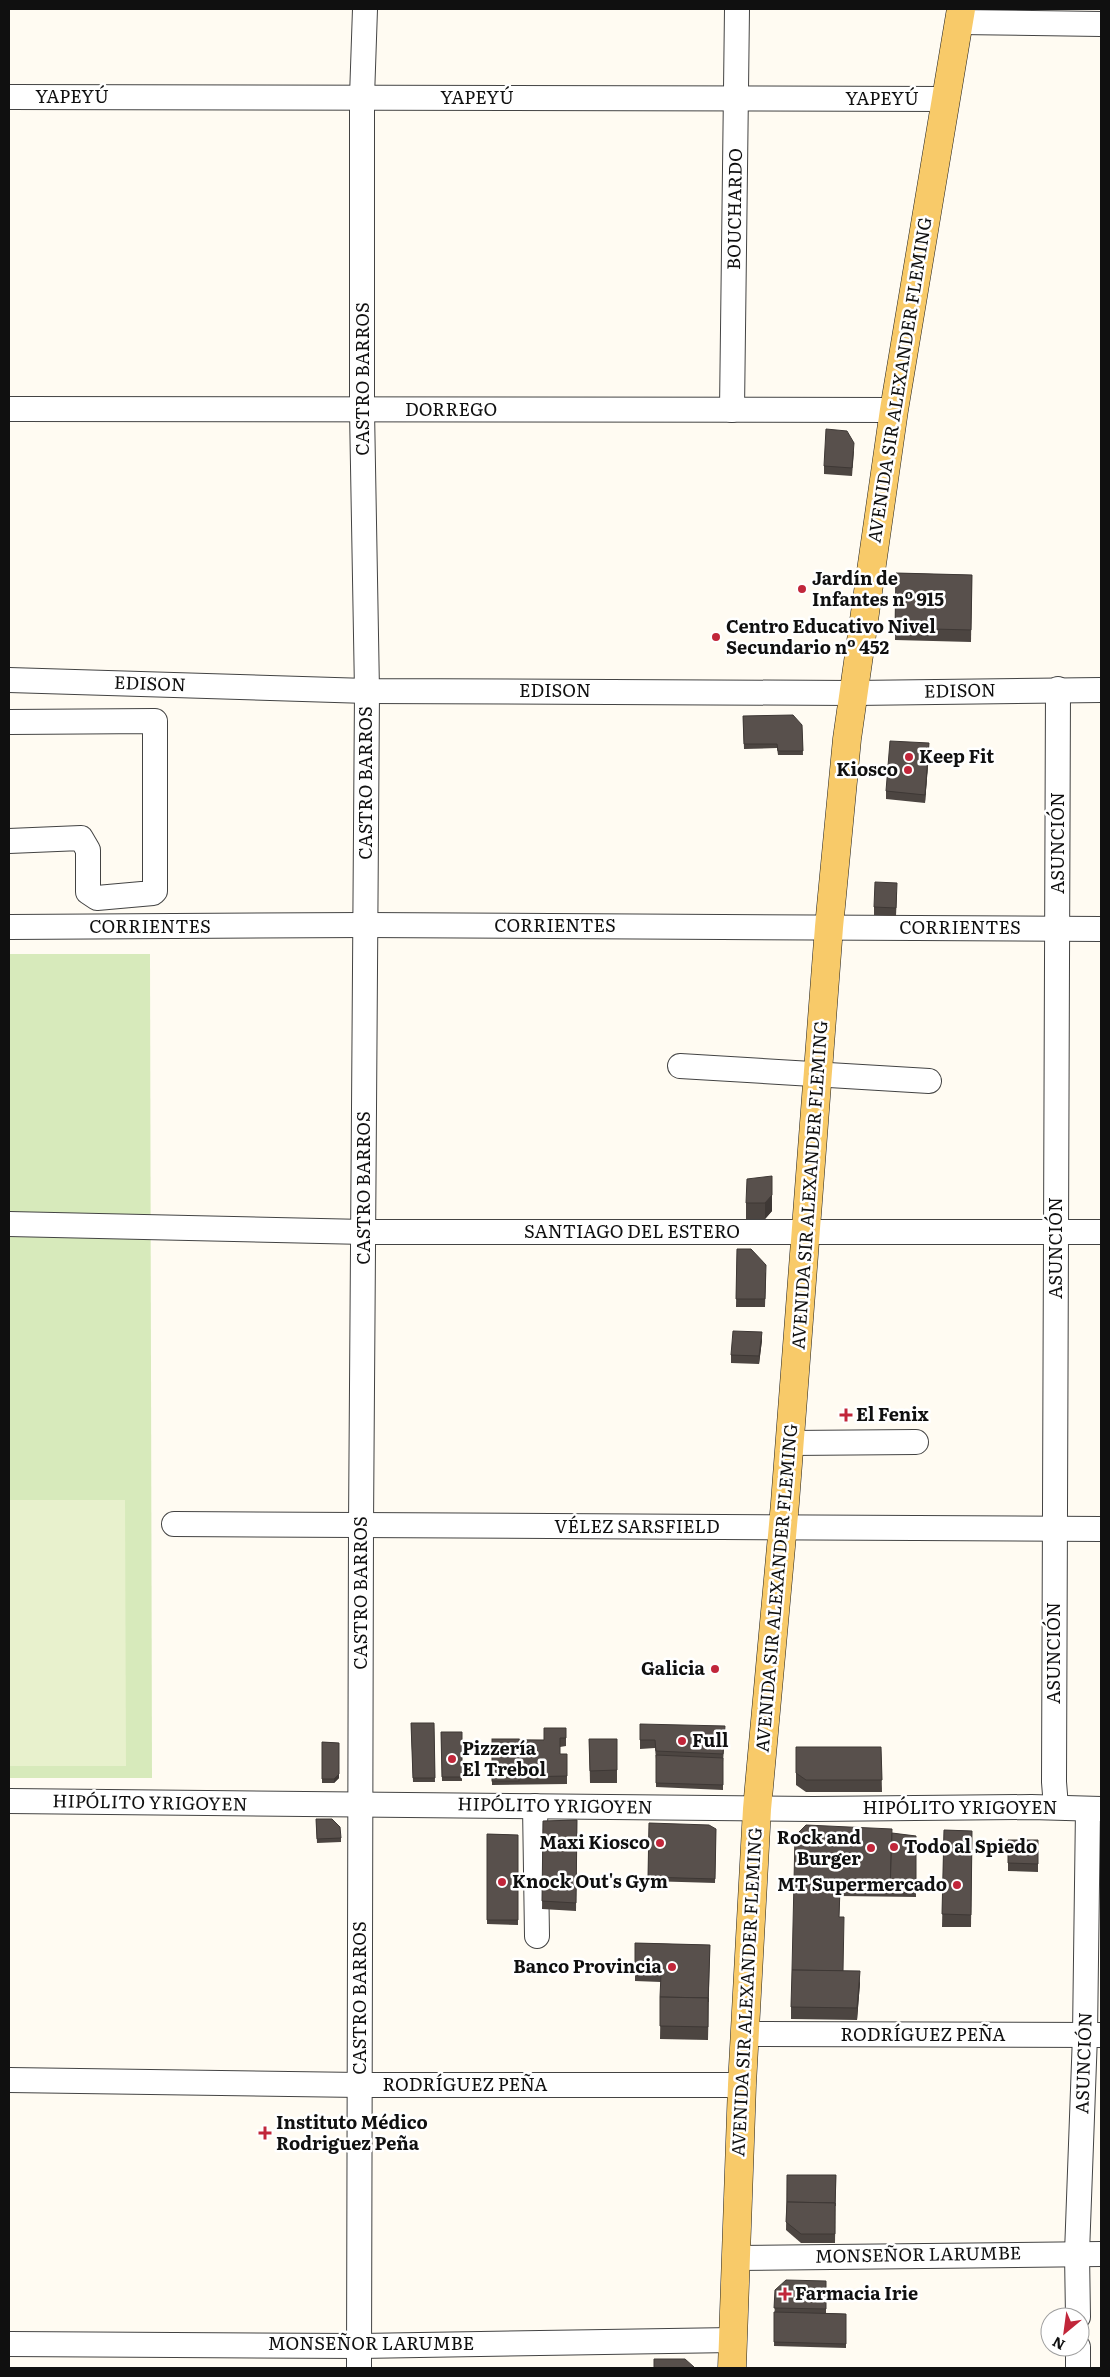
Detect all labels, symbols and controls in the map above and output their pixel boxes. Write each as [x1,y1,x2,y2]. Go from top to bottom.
street label: YAPEYÚ [35,82,109,109]
street label: YAPEYÚ [440,83,514,110]
street label: YAPEYÚ [845,84,919,111]
street label: BOUCHARDO [719,148,748,270]
street label: AVENIDA SIR ALEXANDER FLEMING [859,215,938,545]
street label: CASTRO BARROS [348,302,375,456]
street label: DORREGO [405,395,497,422]
place label: Jardín de Infantes nº 915 [812,564,944,612]
marker: Jardín de Infantes nº 915 [796,583,808,595]
place label: Centro Educativo Nivel Secundario nº 452 [726,612,936,660]
marker: Centro Educativo Nivel Secundario nº 452 [710,631,722,643]
street label: EDISON [114,668,187,697]
street label: EDISON [924,675,996,704]
street label: EDISON [519,676,591,703]
street label: CASTRO BARROS [351,706,378,860]
place label: Keep Fit [919,742,994,769]
marker: Keep Fit [903,751,915,763]
place label: Kiosco [836,755,898,782]
marker: Kiosco [902,764,914,776]
street label: ASUNCIÓN [1043,792,1070,894]
street label: CORRIENTES [494,911,616,938]
street label: CORRIENTES [89,912,211,939]
street label: CORRIENTES [899,913,1021,940]
street label: AVENIDA SIR ALEXANDER FLEMING [784,1019,833,1350]
street label: CASTRO BARROS [349,1111,376,1265]
street label: ASUNCIÓN [1041,1197,1068,1299]
street label: SANTIAGO DEL ESTERO [524,1217,740,1244]
place label: El Fenix [856,1400,929,1427]
marker: El Fenix [840,1409,852,1421]
street label: AVENIDA SIR ALEXANDER FLEMING [748,1422,803,1753]
street label: VÉLEZ SARSFIELD [554,1512,720,1539]
street label: CASTRO BARROS [346,1516,373,1670]
street label: ASUNCIÓN [1039,1602,1066,1704]
place label: Galicia [641,1654,706,1681]
marker: Galicia [709,1663,721,1675]
place label: Full [692,1726,729,1753]
place label: Pizzería El Trebol [462,1734,546,1782]
marker: Full [676,1735,688,1747]
marker: Pizzería El Trebol [446,1753,458,1765]
street label: HIPÓLITO YRIGOYEN [52,1786,248,1817]
street label: HIPÓLITO YRIGOYEN [457,1789,653,1820]
street label: HIPÓLITO YRIGOYEN [862,1793,1058,1820]
place label: Rock and Burger [777,1823,861,1871]
street label: AVENIDA SIR ALEXANDER FLEMING [723,1827,768,2157]
place label: Maxi Kiosco [539,1828,650,1855]
place label: Todo al Spiedo [904,1832,1037,1859]
marker: Maxi Kiosco [654,1837,666,1849]
marker: Todo al Spiedo [888,1841,900,1853]
marker: Rock and Burger [865,1842,877,1854]
place label: Knock Out's Gym [512,1867,668,1894]
place label: MT Supermercado [777,1870,947,1897]
marker: Knock Out's Gym [496,1876,508,1888]
marker: MT Supermercado [951,1879,963,1891]
street label: CASTRO BARROS [345,1921,372,2075]
place label: Banco Provincia [513,1952,663,1979]
marker: Banco Provincia [666,1961,678,1973]
street label: ASUNCIÓN [1067,2011,1098,2114]
street label: RODRÍGUEZ PEÑA [841,2020,1005,2047]
street label: RODRÍGUEZ PEÑA [383,2070,547,2097]
place label: Instituto Médico Rodriguez Peña [276,2108,428,2156]
marker: Instituto Médico Rodriguez Peña [258,2126,272,2140]
street label: MONSEÑOR LARUMBE [815,2238,1021,2269]
place label: Farmacia Irie [795,2279,918,2306]
marker: Farmacia Irie [779,2288,791,2300]
north arrow [1040,2307,1090,2357]
street label: MONSEÑOR LARUMBE [268,2329,474,2356]
text: N [1048,2333,1068,2356]

